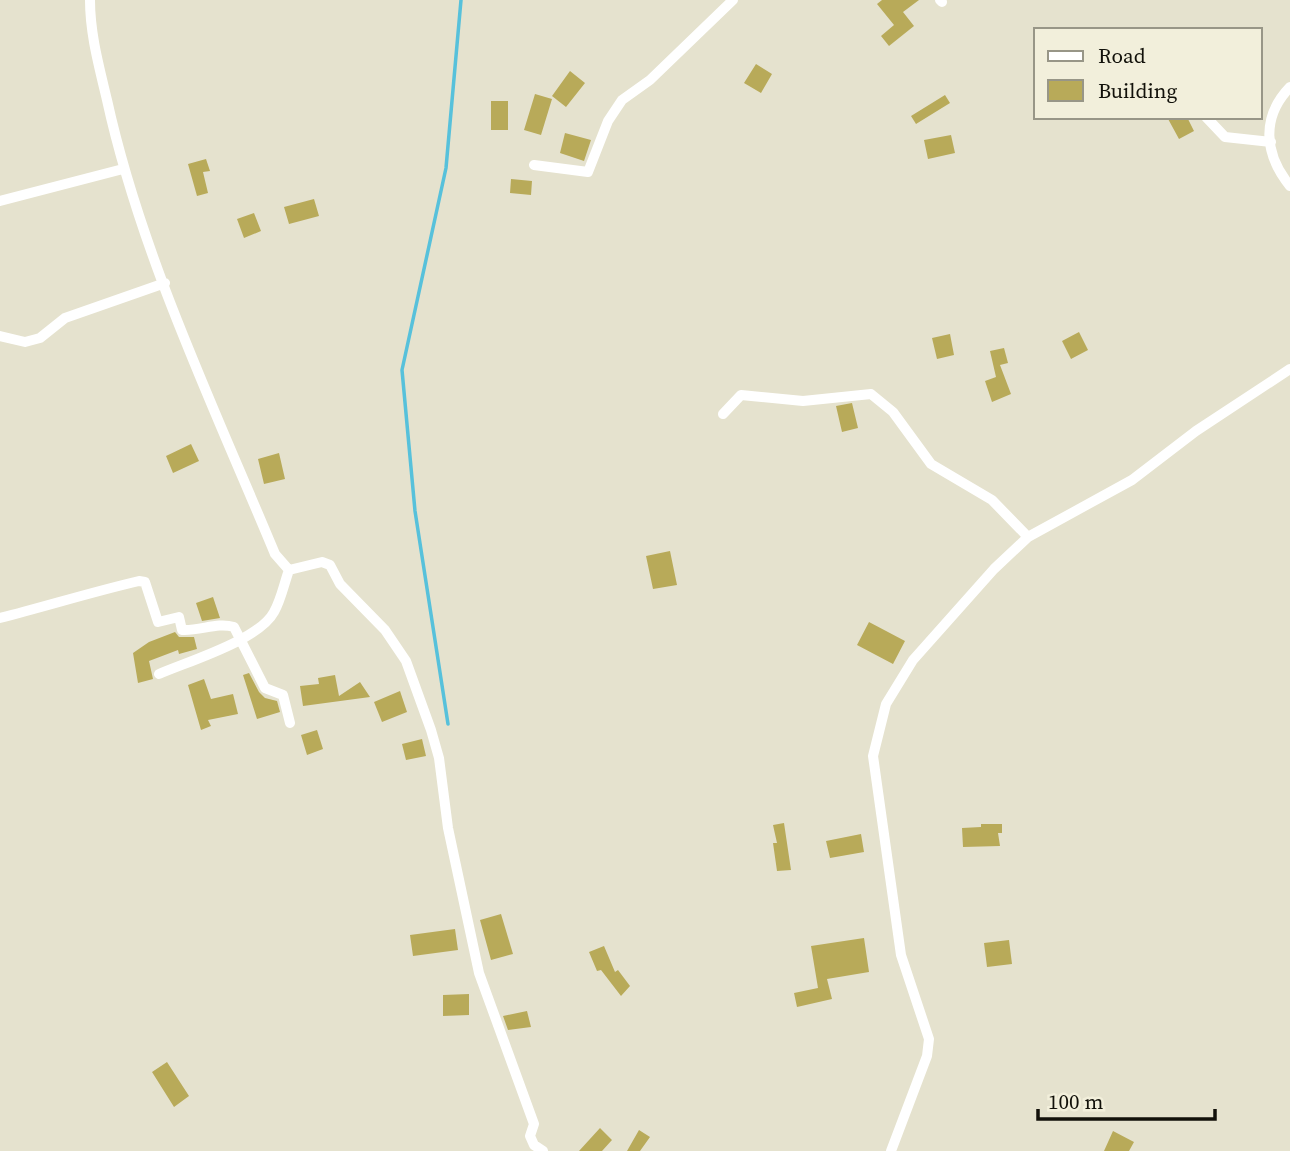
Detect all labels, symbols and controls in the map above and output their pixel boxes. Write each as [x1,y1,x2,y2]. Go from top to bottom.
legend [1034,28,1262,119]
text: Road [1098,41,1146,70]
text: Building [1098,76,1177,105]
scale bar [1038,1078,1215,1122]
text: 100 m [1048,1087,1103,1116]

